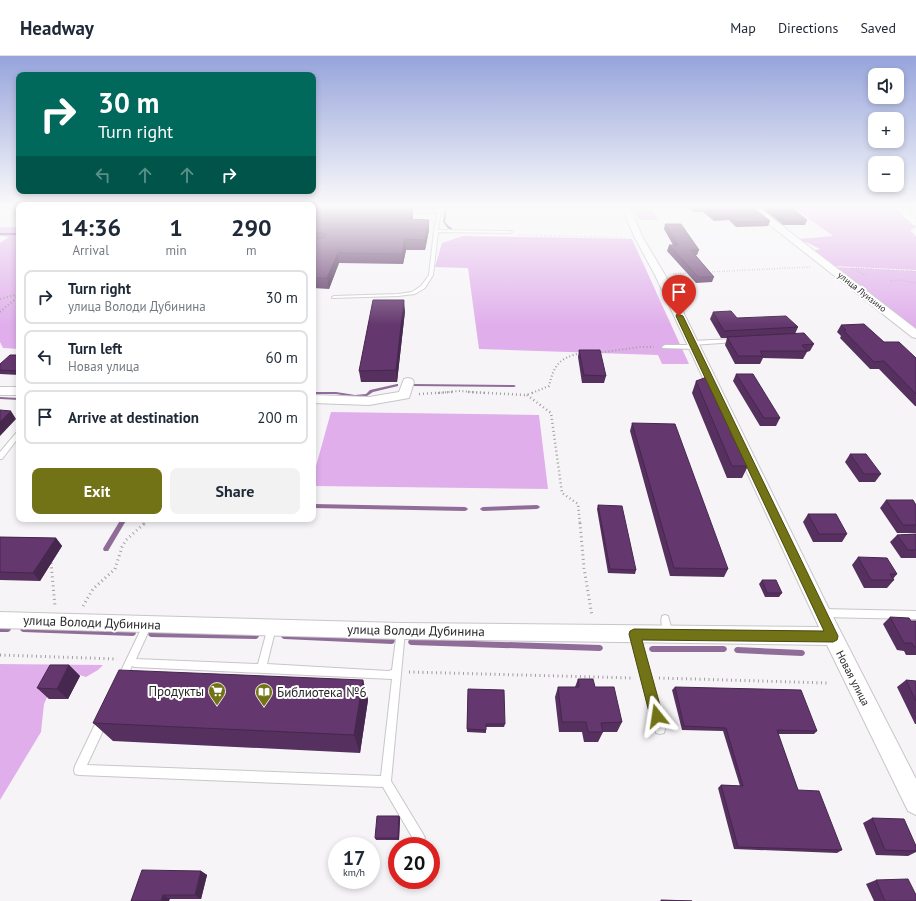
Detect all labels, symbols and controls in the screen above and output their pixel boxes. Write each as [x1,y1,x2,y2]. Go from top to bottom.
text: Headway [20,16,94,40]
text: Map [730,19,756,37]
text: Directions [778,19,838,37]
text: Saved [860,19,896,37]
map controls [868,68,904,192]
button: sound [868,68,904,104]
text: 30 m [98,84,159,121]
icon: right [32,88,84,140]
button: + [868,112,904,148]
text: Turn right [98,120,173,143]
button: − [868,156,904,192]
icon: left [92,164,114,186]
icon: ahead [134,164,156,186]
icon: ahead [176,164,198,186]
icon: right [218,164,240,186]
text: 14:36 [60,212,121,243]
text: 1 [169,212,183,243]
text: 290 [231,212,272,243]
text: Arrival [73,242,109,259]
text: min [165,242,187,259]
text: m [246,242,257,259]
street label: улица Луизино [836,269,889,314]
pin [662,275,696,316]
text: Turn right [68,279,131,298]
icon: arrive [668,281,690,303]
icon: right [34,286,56,308]
text: 30 m [265,288,298,307]
text: улица Володи Дубинина [68,298,206,315]
text: Turn left [68,339,122,358]
icon: left [34,346,56,368]
text: 60 m [265,348,298,367]
text: Новая улица [68,358,139,375]
icon: arrive [34,406,56,428]
text: Arrive at destination [68,408,199,427]
text: 200 m [257,408,298,427]
button: Exit [32,468,162,514]
button: Share [170,468,300,514]
street label: улица Володи Дубинина [23,612,161,633]
street label: улица Володи Дубинина [347,621,485,640]
street label: Новая улица [833,648,873,708]
supermarket icon: Продукты [207,681,227,706]
library icon: Библиотека №6 [254,682,274,707]
place label: Продукты [148,683,204,700]
place label: Библиотека №6 [277,684,367,701]
position arrow [636,695,678,737]
speed limit sign: 20 [388,837,440,889]
text: 17 [343,845,365,871]
text: km/h [343,866,365,879]

